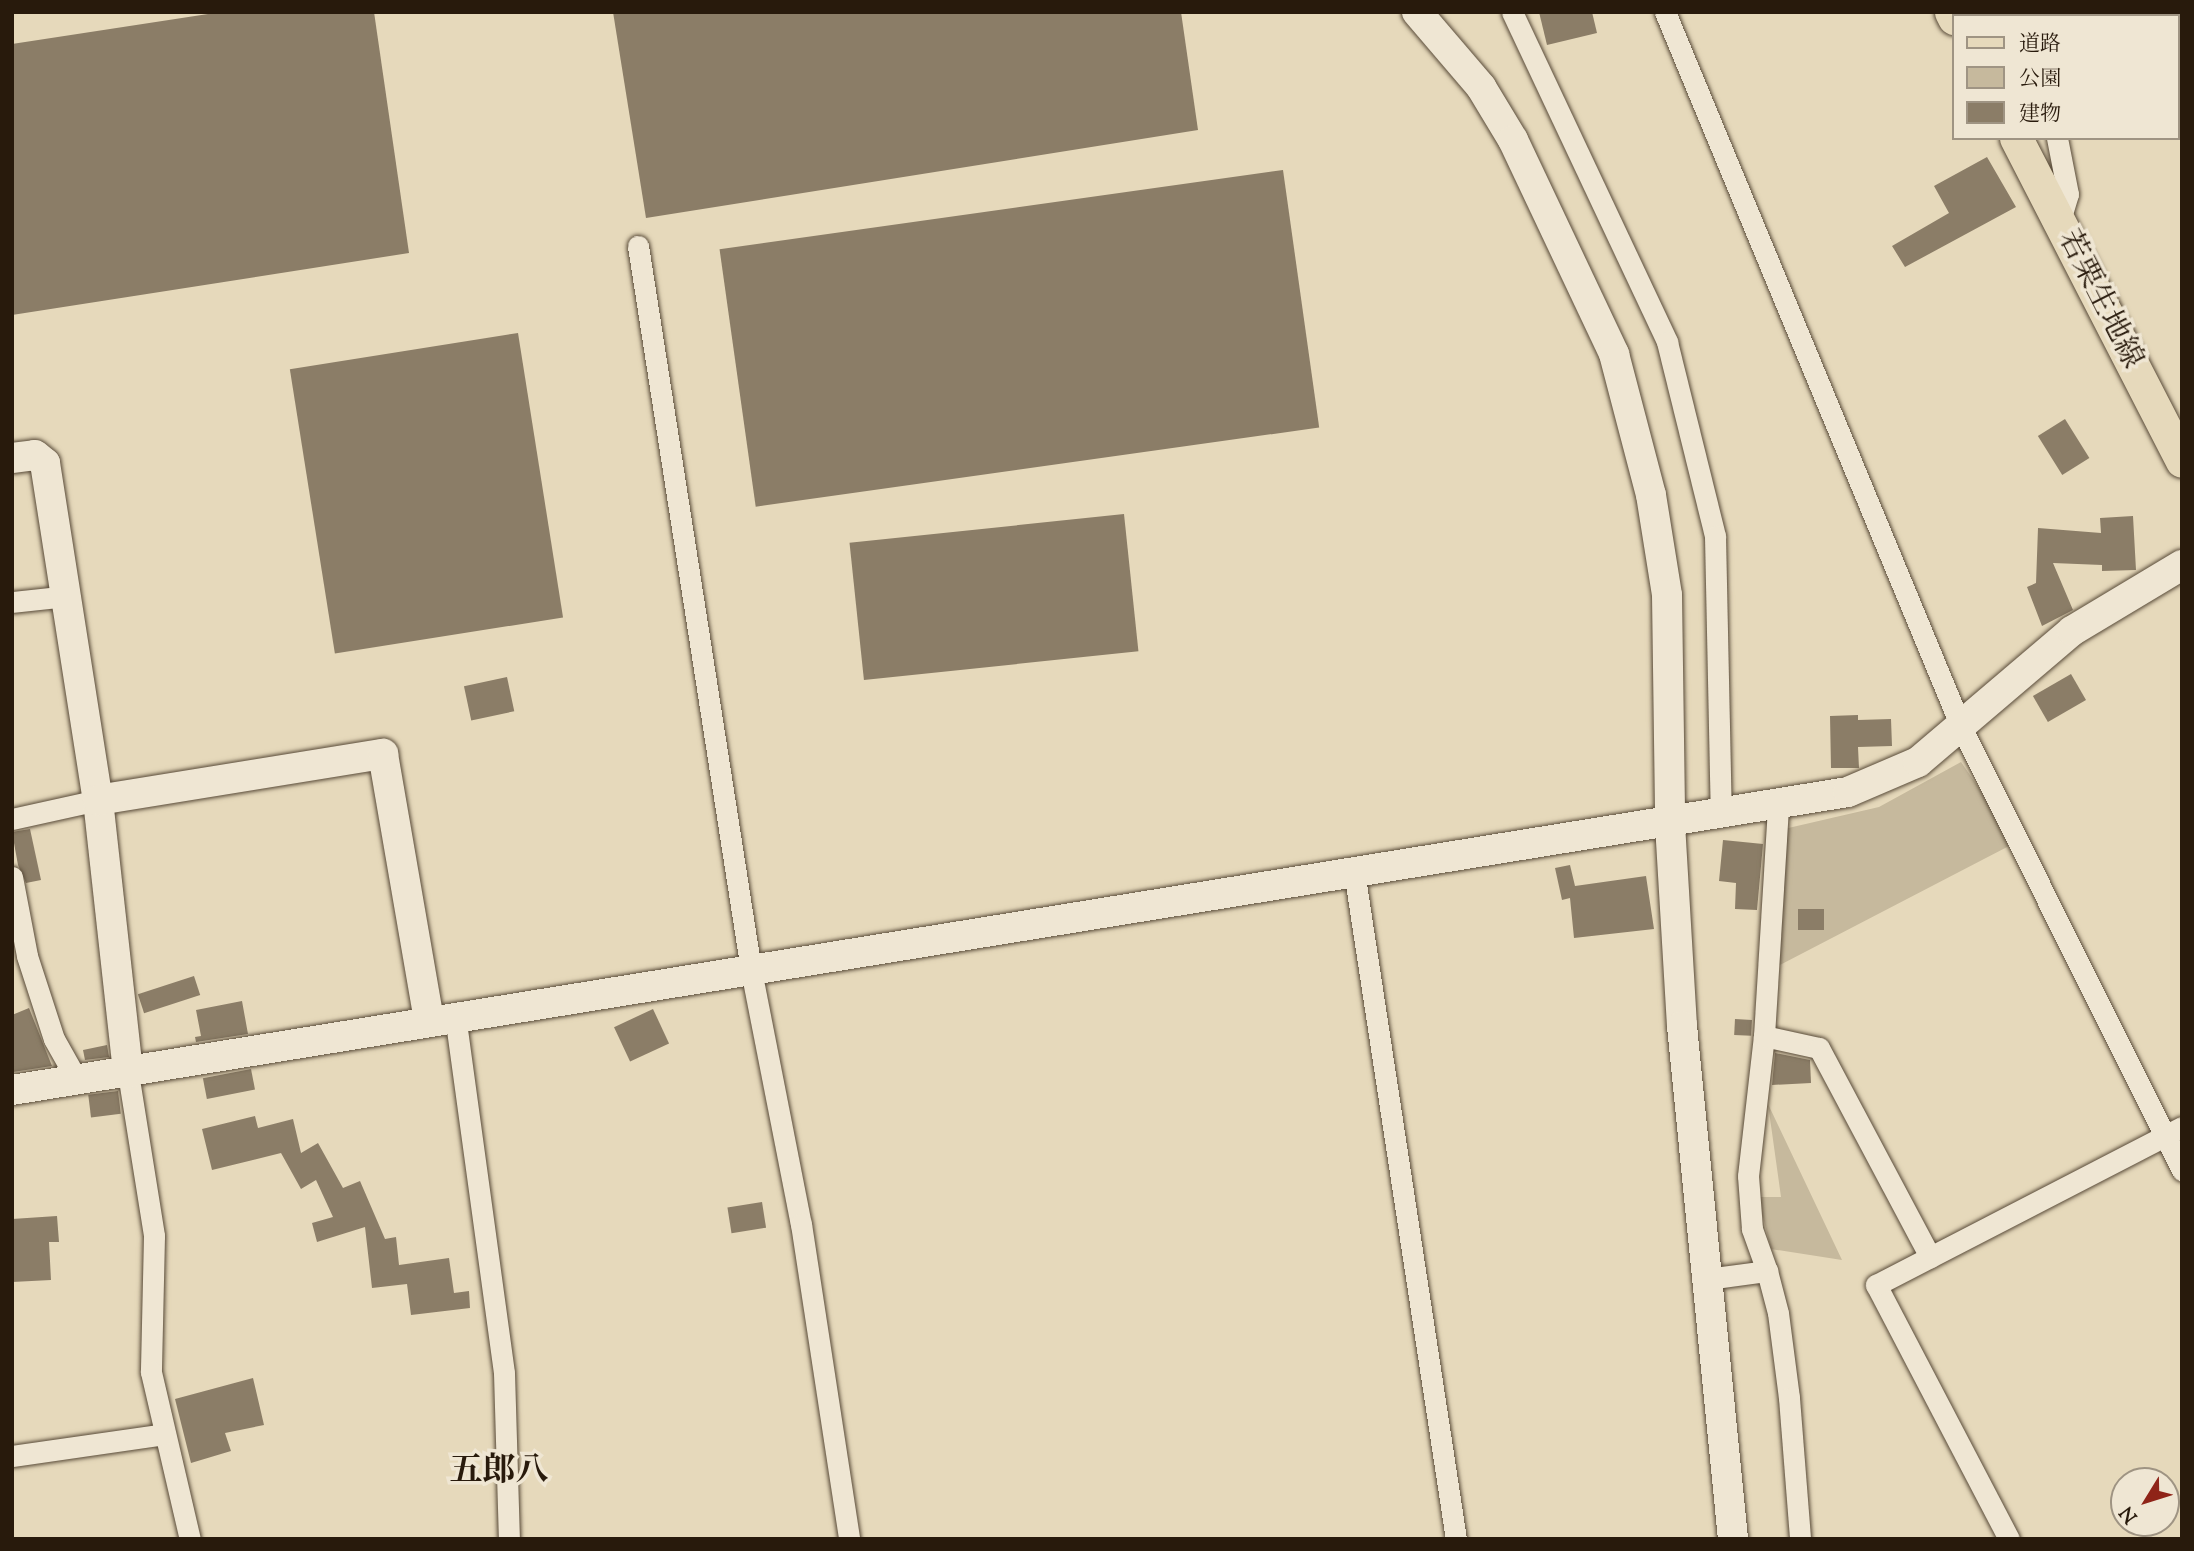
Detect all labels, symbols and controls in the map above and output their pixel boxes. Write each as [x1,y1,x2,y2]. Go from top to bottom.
legend [1952,14,2180,140]
text: 道路 [2019,30,2061,60]
text: 公園 [2019,65,2061,95]
text: 建物 [2019,100,2061,130]
street label: 若栗生地線 [2049,225,2149,375]
district label: 五郎八 [450,1453,548,1493]
north arrow [2110,1467,2180,1537]
text: N [2114,1500,2145,1528]

